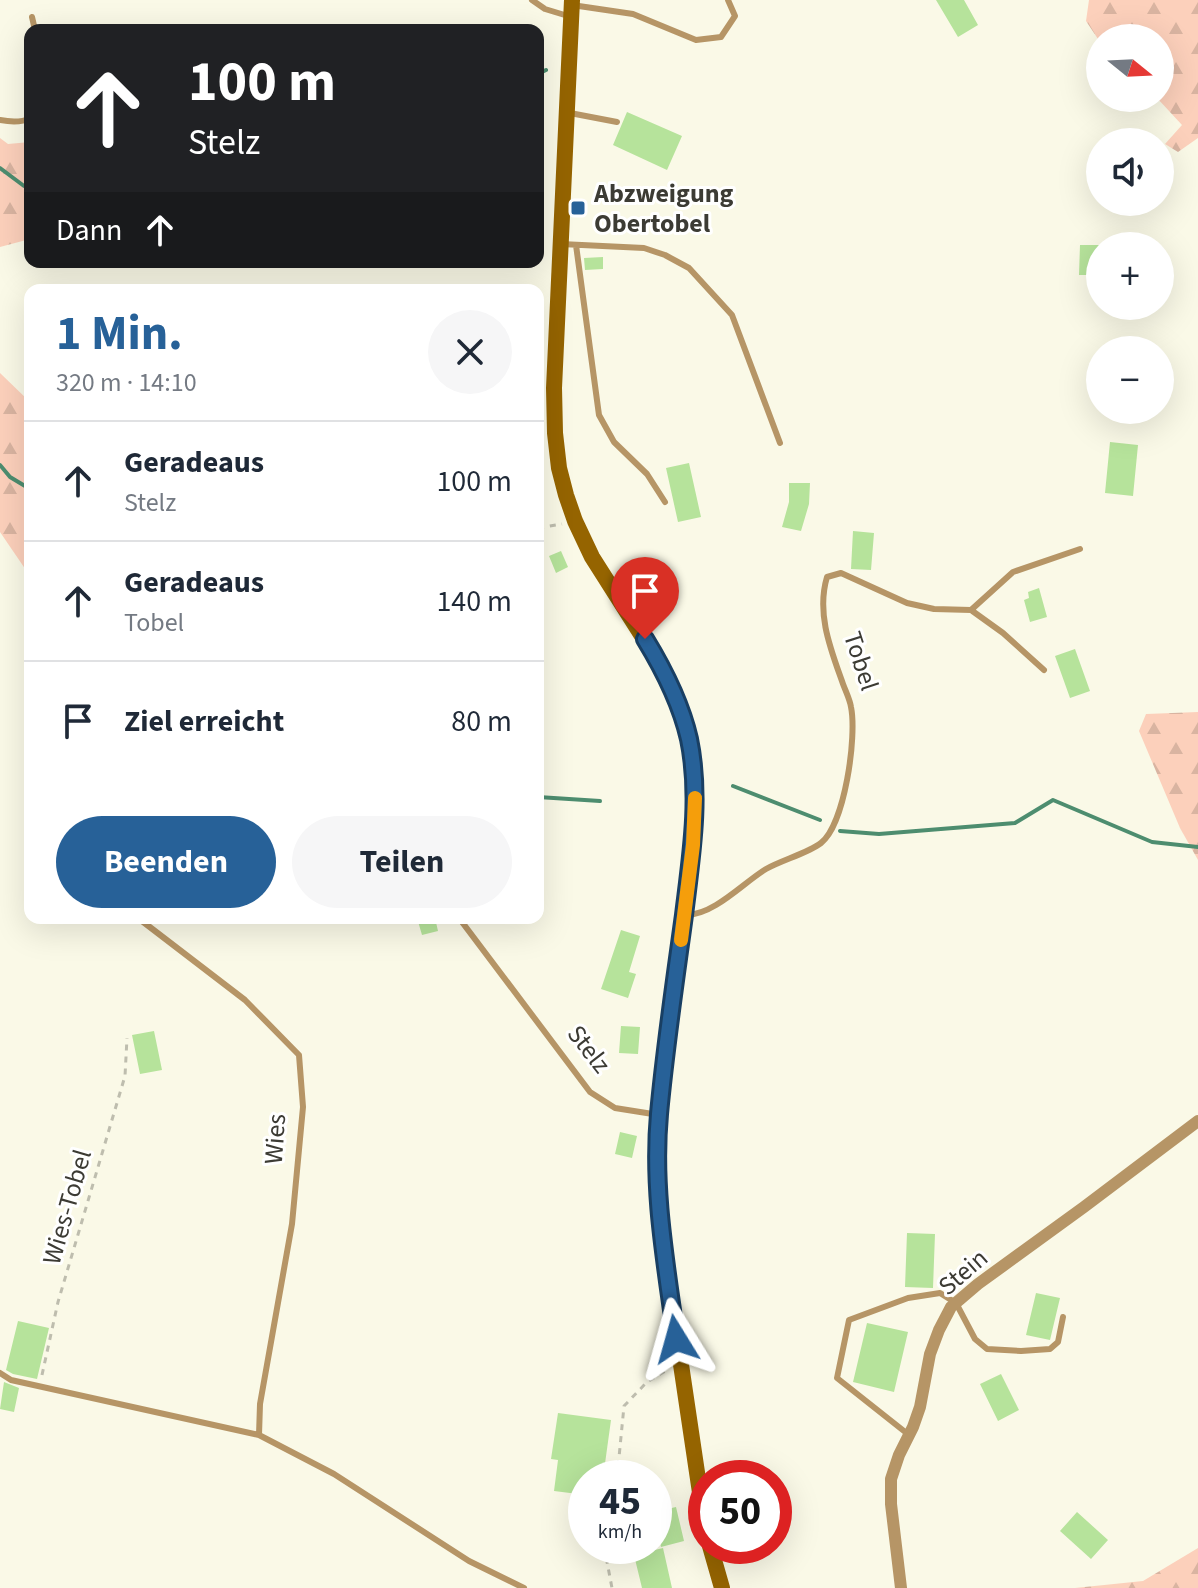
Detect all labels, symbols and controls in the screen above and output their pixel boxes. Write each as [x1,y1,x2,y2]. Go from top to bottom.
north arrow [1086,24,1174,112]
map controls [1086,24,1174,424]
text: 100 m [188,43,336,122]
icon: ahead [56,56,160,160]
text: Stelz [188,117,260,168]
button: sound [1086,128,1174,216]
place label: Abzweigung Obertobel [593,175,734,242]
marker: Abzweigung Obertobel [569,199,587,217]
icon: ahead [138,208,182,252]
text: Dann [56,209,122,252]
button: + [1086,232,1174,320]
text: 1 Min. [56,300,183,368]
button: close [428,310,512,394]
button: − [1086,336,1174,424]
text: 320 m · 14:10 [56,364,197,401]
text: Geradeaus [124,441,264,484]
icon: ahead [56,459,100,503]
text: 100 m [436,460,512,503]
text: Stelz [124,484,176,521]
pin [611,557,679,639]
text: Geradeaus [124,561,264,604]
icon: arrive [623,569,667,613]
icon: ahead [56,579,100,623]
text: 140 m [436,580,512,623]
text: Tobel [124,604,184,641]
street label: Tobel [834,627,888,695]
icon: arrive [56,699,100,743]
text: Ziel erreicht [124,700,284,743]
text: 80 m [451,700,512,743]
button: Beenden [56,816,276,908]
button: Teilen [292,816,512,908]
street label: Stelz [558,1017,620,1081]
street label: Wies [255,1112,295,1166]
street label: Wies-Tobel [33,1145,101,1269]
street label: Stein [930,1240,996,1304]
position arrow [634,1297,718,1381]
speed limit sign: 50 [688,1460,792,1564]
text: 45 [599,1473,641,1530]
text: km/h [598,1518,642,1546]

